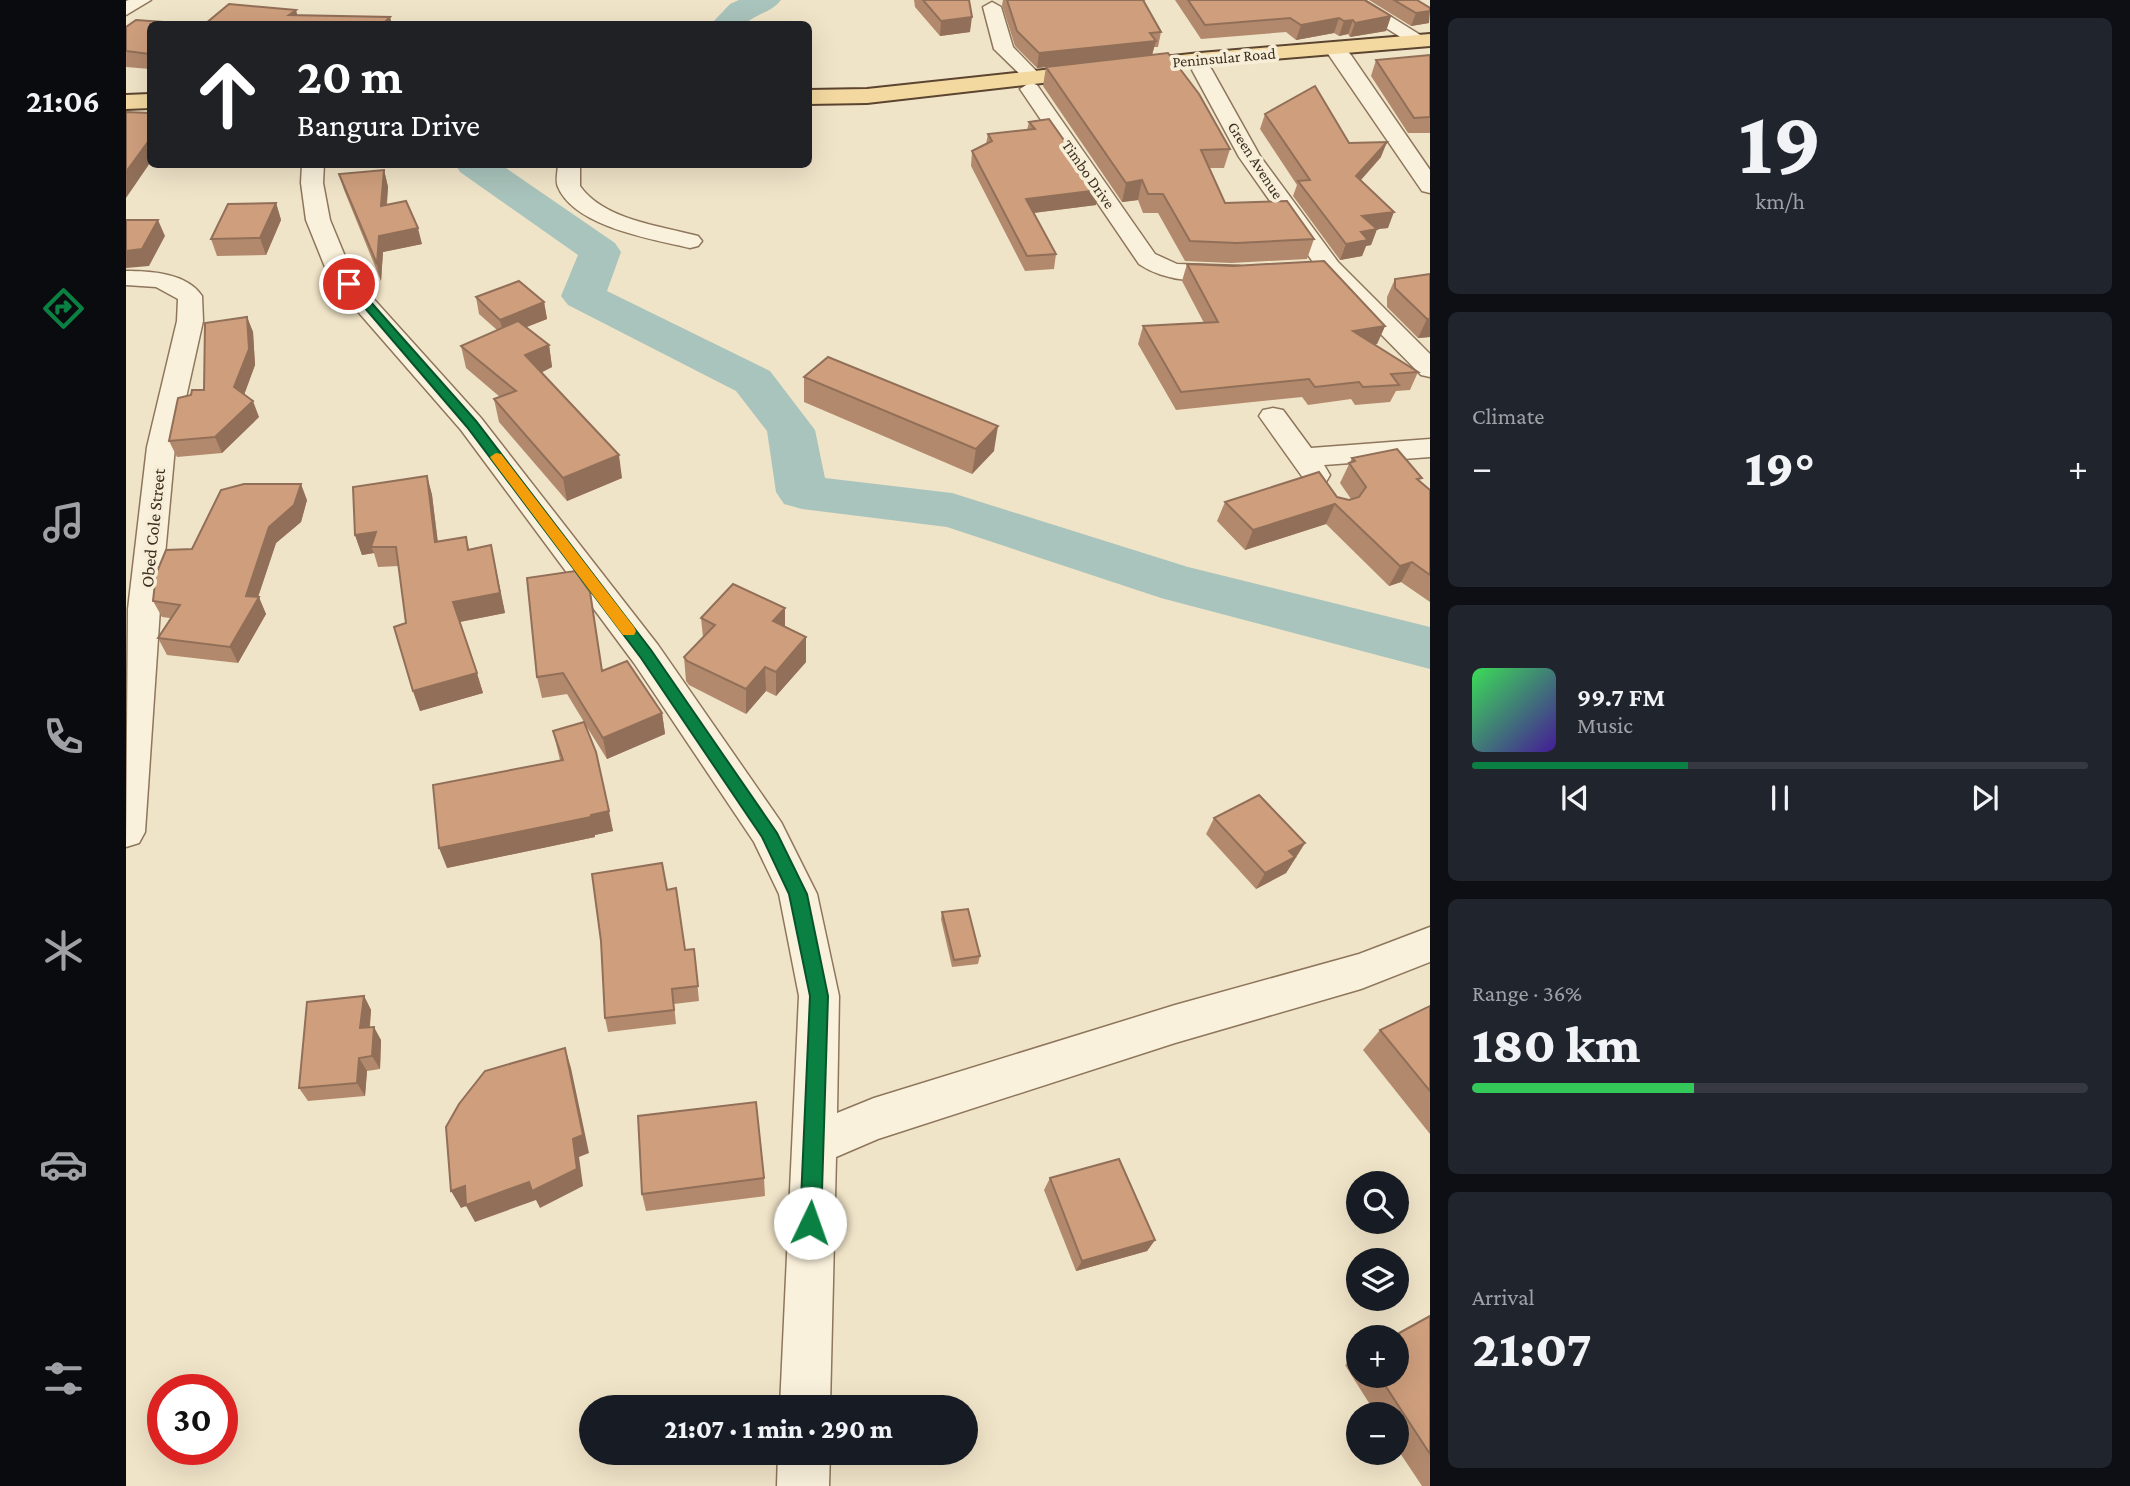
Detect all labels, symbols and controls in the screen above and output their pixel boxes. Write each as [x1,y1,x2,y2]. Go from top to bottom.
street label: Peninsular Road [1172,44,1277,70]
icon: ahead [182,49,273,140]
text: 20 m [297,49,403,104]
text: 21:06 [26,83,100,119]
text: 19 [1738,91,1822,193]
text: Bangura Drive [297,107,480,143]
street label: Green Avenue [1224,119,1287,202]
street label: Timbo Drive [1059,137,1118,212]
text: km/h [1755,188,1805,214]
pin [319,254,379,314]
icon: arrive [330,265,368,303]
icon: directions [39,284,88,333]
text: Climate [1472,403,1544,429]
text: 19° [1745,438,1815,496]
text: − [1472,446,1492,488]
text: + [2068,446,2088,488]
street label: Obed Cole Street [137,466,169,589]
icon: music [39,498,88,547]
text: 99.7 FM [1577,683,1665,712]
icon: phone [39,712,88,761]
text: Music [1577,712,1633,738]
icon: previous [1556,779,1594,817]
icon: pause [1761,779,1799,817]
icon: next [1966,779,2004,817]
icon: climate [39,926,88,975]
text: Range · 36% [1472,980,1582,1006]
text: 180 km [1472,1015,1640,1073]
icon: car [39,1140,88,1189]
map controls [1346,1171,1409,1465]
button: search [1346,1171,1409,1234]
position arrow [773,1186,847,1260]
button: layers [1346,1248,1409,1311]
text: Arrival [1472,1284,1535,1310]
text: 21:07 [1472,1319,1592,1377]
button: + [1346,1325,1409,1388]
icon: filters [39,1354,88,1403]
speed limit sign: 30 [147,1374,238,1465]
button: − [1346,1402,1409,1465]
text: 21:07 · 1 min · 290 m [664,1415,893,1444]

